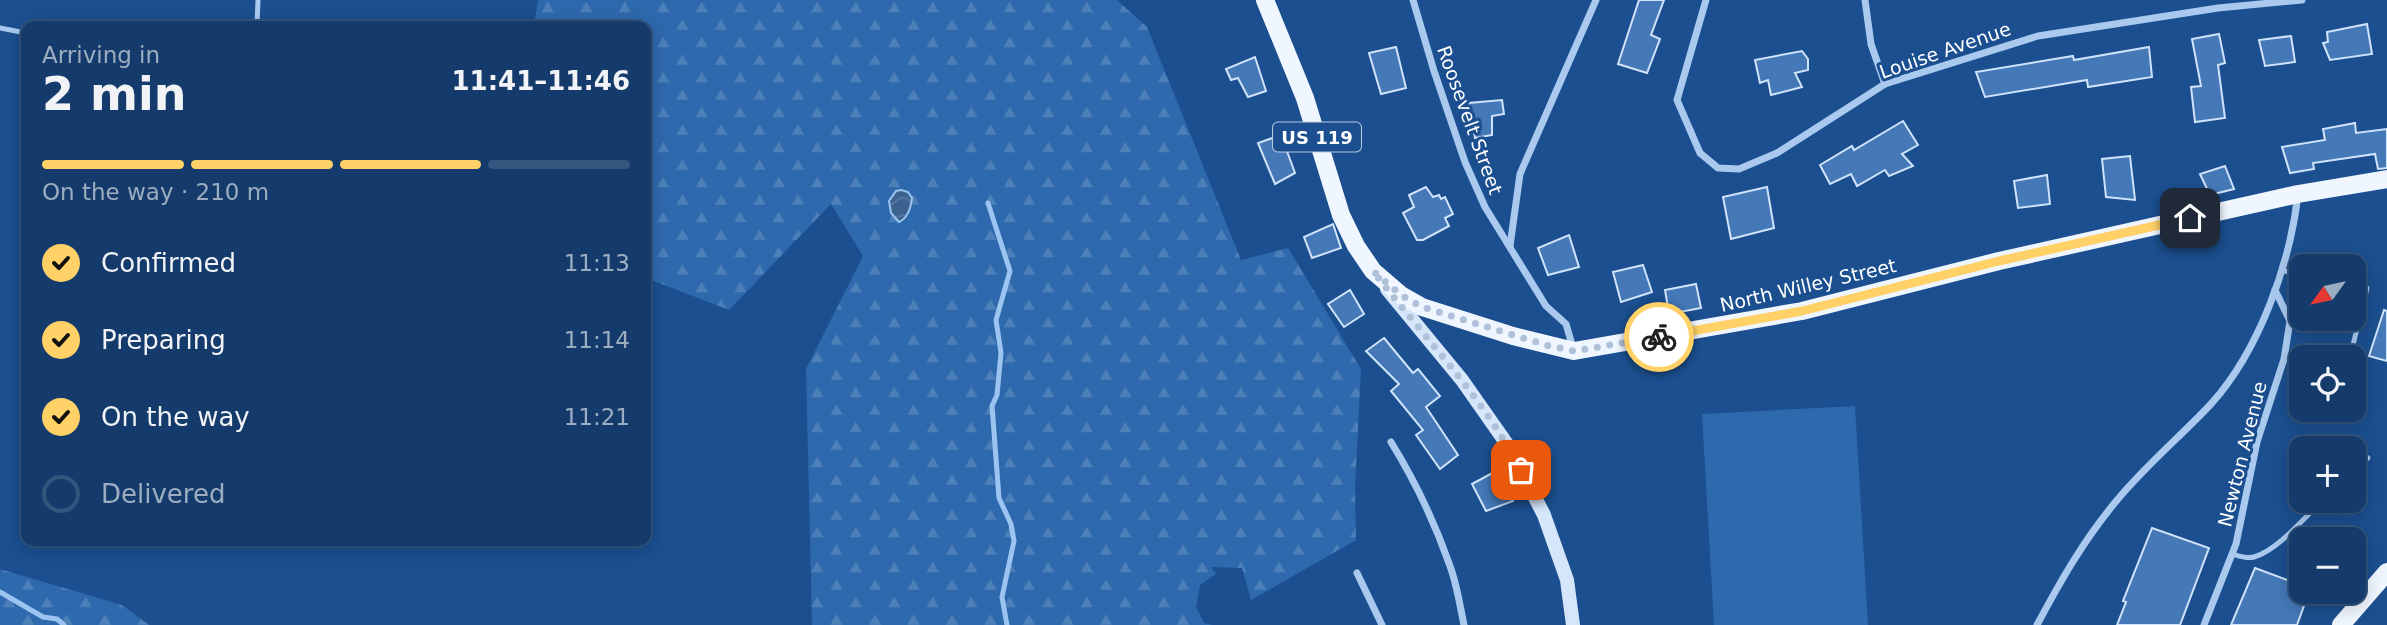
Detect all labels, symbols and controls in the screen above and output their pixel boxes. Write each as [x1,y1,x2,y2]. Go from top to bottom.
street label: Louise Avenue [1876,17,2014,83]
text: Arriving in [42,42,160,68]
street label: Roosevelt Street [1433,43,1507,197]
text: 11:41–11:46 [451,66,630,96]
text: 2 min [42,67,186,121]
road number: US 119 [1273,122,1361,152]
text: On the way · 210 m [42,179,269,205]
pin [2160,188,2220,248]
icon: home [2171,199,2209,237]
icon: check [42,244,80,282]
text: Confirmed [101,248,236,278]
text: 11:13 [564,250,630,276]
street label: North Willey Street [1718,254,1898,316]
north arrow [2289,254,2366,331]
map controls [2289,254,2366,604]
courier [1624,302,1694,372]
icon: bike [1640,318,1678,356]
icon: check [42,321,80,359]
text: Preparing [101,325,226,355]
text: 11:14 [564,327,630,353]
button: locate [2289,345,2366,422]
street label: Newton Avenue [2213,379,2271,529]
icon: check [42,398,80,436]
text: On the way [101,402,250,432]
text: 11:21 [564,404,630,430]
button: + [2289,436,2366,513]
pin [1491,440,1551,500]
icon: bag [1502,451,1540,489]
text: Delivered [101,479,225,509]
button: − [2289,527,2366,604]

